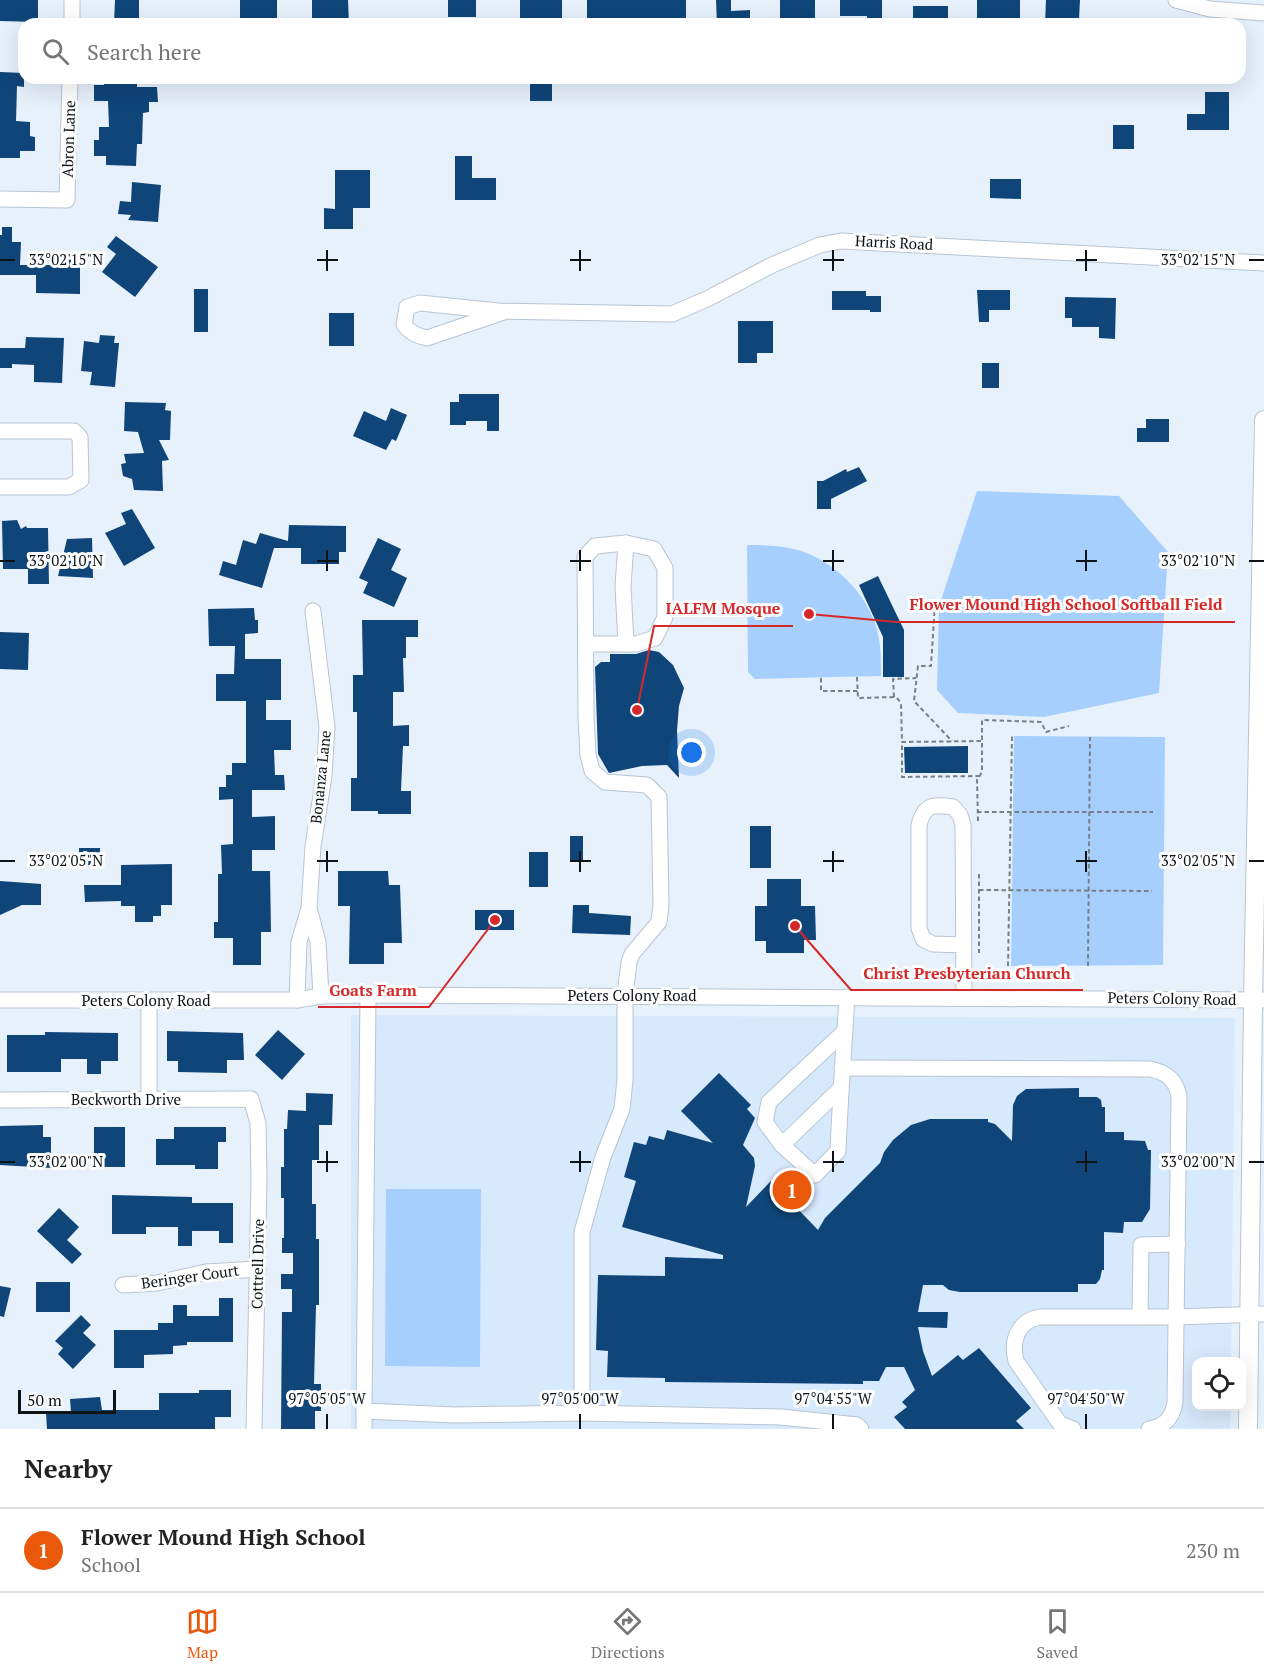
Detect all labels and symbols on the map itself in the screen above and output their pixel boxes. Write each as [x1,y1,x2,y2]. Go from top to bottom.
street label: Abron Lane [57,100,79,178]
street label: Harris Road [855,230,934,254]
text: 33°02'15"N [29,249,103,269]
text: 33°02'15"N [1161,249,1235,269]
text: 33°02'10"N [29,550,103,570]
text: 33°02'10"N [1161,550,1235,570]
callout: Flower Mound High School Softball Field [897,588,1235,622]
callout: IALFM Mosque [654,592,793,626]
text: Flower Mound High School Softball Field [909,593,1223,615]
text: IALFM Mosque [666,597,781,619]
street label: Bonanza Lane [305,729,335,825]
your location [677,738,706,767]
text: 33°02'05"N [29,850,103,870]
text: 33°02'05"N [1161,850,1235,870]
callout: Christ Presbyterian Church [851,956,1083,990]
text: Christ Presbyterian Church [863,962,1072,984]
callout: Goats Farm [318,973,429,1007]
text: Goats Farm [329,979,417,1001]
street label: Peters Colony Road [567,985,697,1005]
street label: Peters Colony Road [1107,987,1237,1009]
street label: Peters Colony Road [81,990,211,1010]
street label: Beckworth Drive [71,1089,181,1109]
text: 33°02'00"N [29,1151,103,1171]
text: 33°02'00"N [1161,1151,1235,1171]
pin: 1 [772,1168,812,1212]
street label: Cottrell Drive [246,1219,268,1309]
street label: Beringer Court [140,1259,240,1293]
scale bar [18,1387,116,1414]
text: 97°05'05"W [288,1388,367,1408]
text: 97°05'00"W [541,1388,620,1408]
text: 97°04'55"W [794,1388,873,1408]
text: 97°04'50"W [1047,1388,1126,1408]

